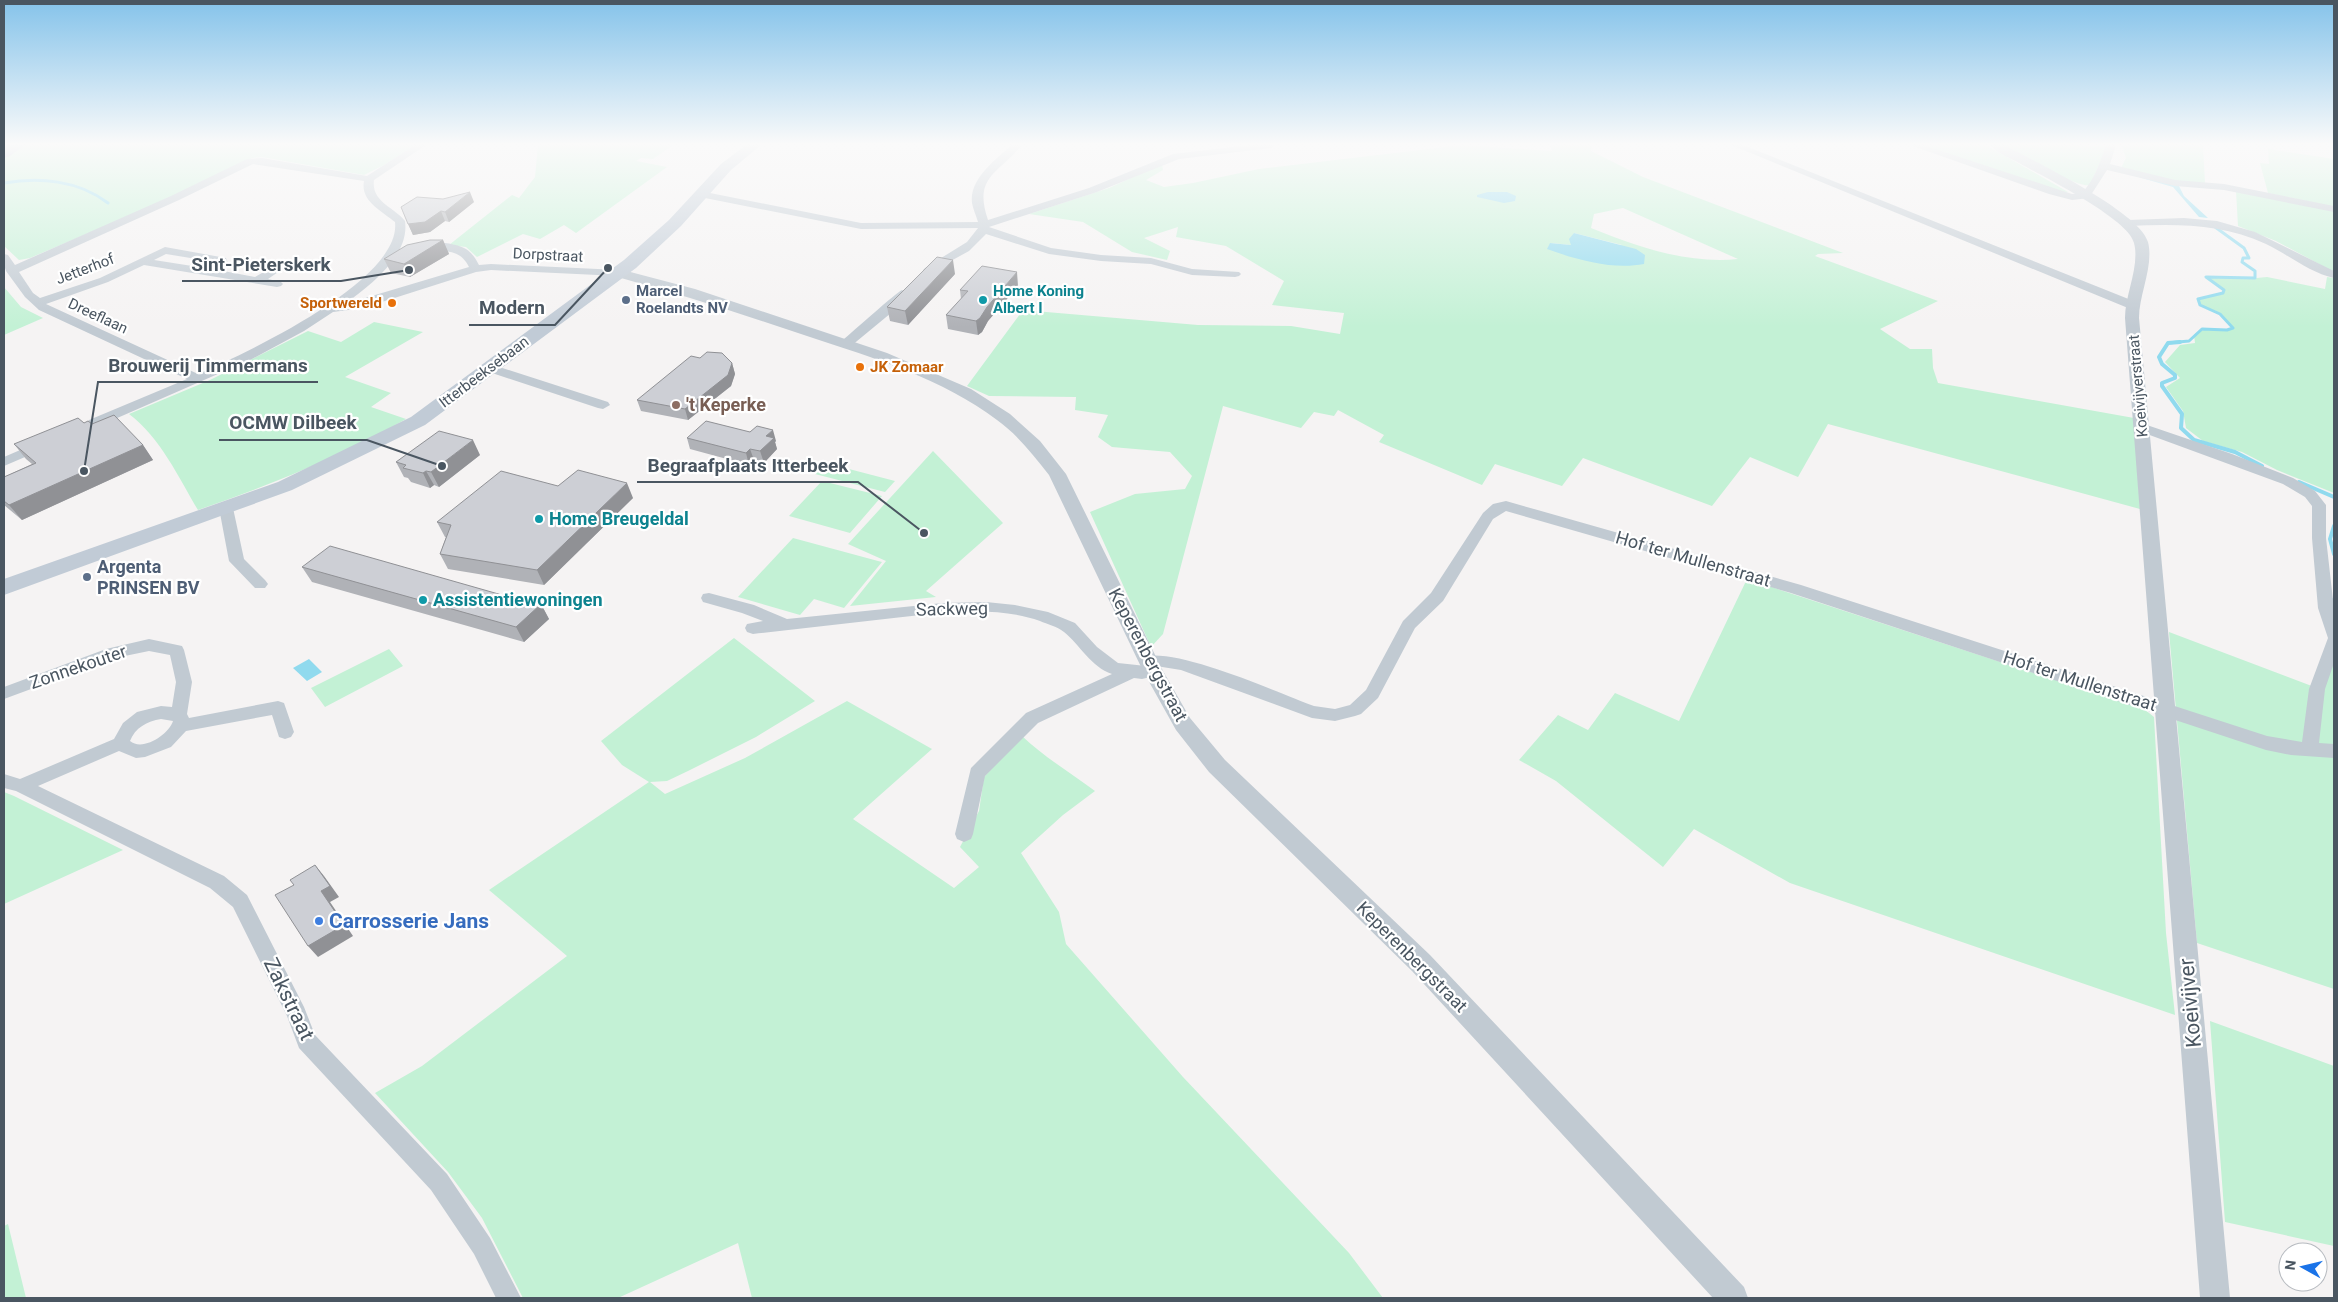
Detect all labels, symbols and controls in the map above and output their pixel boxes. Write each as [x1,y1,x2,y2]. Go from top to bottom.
street label: Dorpstraat [512,244,584,266]
callout: Sint-Pieterskerk [182,247,341,281]
street label: Jetterhof [53,249,117,288]
text: Sint-Pieterskerk [191,253,332,276]
place label: Marcel Roelandts NV [636,282,728,317]
place label: Home Koning Albert I [993,282,1084,317]
callout: Modern [469,291,555,325]
street label: Dreeflaan [65,294,131,338]
place label: Sportwereld [300,294,382,312]
marker: Marcel Roelandts NV [620,294,632,306]
marker: Home Koning Albert I [977,294,989,306]
text: Modern [479,296,545,319]
marker: Sportwereld [386,297,398,309]
street label: Itterbeeksebaan [436,332,532,412]
street label: Koeivijverstraat [2125,334,2151,438]
callout: Brouwerij Timmermans [98,348,318,382]
text: Brouwerij Timmermans [108,354,308,377]
place label: JK Zomaar [870,358,944,376]
marker: JK Zomaar [854,361,866,373]
place label: 't Keperke [686,394,766,415]
marker: 't Keperke [670,399,682,411]
callout: OCMW Dilbeek [219,406,367,440]
text: OCMW Dilbeek [229,411,357,434]
callout: Begraafplaats Itterbeek [637,448,858,482]
text: Begraafplaats Itterbeek [648,454,849,477]
place label: Home Breugeldal [549,508,689,529]
marker: Home Breugeldal [533,513,545,525]
street label: Hof ter Mullenstraat [1613,526,1773,591]
place label: Argenta PRINSEN BV [97,556,200,598]
marker: Argenta PRINSEN BV [81,571,93,583]
street label: Keperenbergstraat [1104,585,1192,725]
place label: Assistentiewoningen [433,589,603,610]
marker: Assistentiewoningen [417,594,429,606]
street label: Sackweg [916,597,988,620]
street label: Zonnekouter [27,640,129,693]
street label: Hof ter Mullenstraat [2001,646,2160,715]
street label: Keperenbergstraat [1353,897,1472,1016]
place label: Carrosserie Jans [329,909,489,933]
marker: Carrosserie Jans [313,915,325,927]
street label: Zakstraat [259,954,319,1044]
street label: Koeivijver [2174,957,2206,1049]
north arrow [2278,1242,2328,1292]
text: N [2282,1259,2299,1271]

